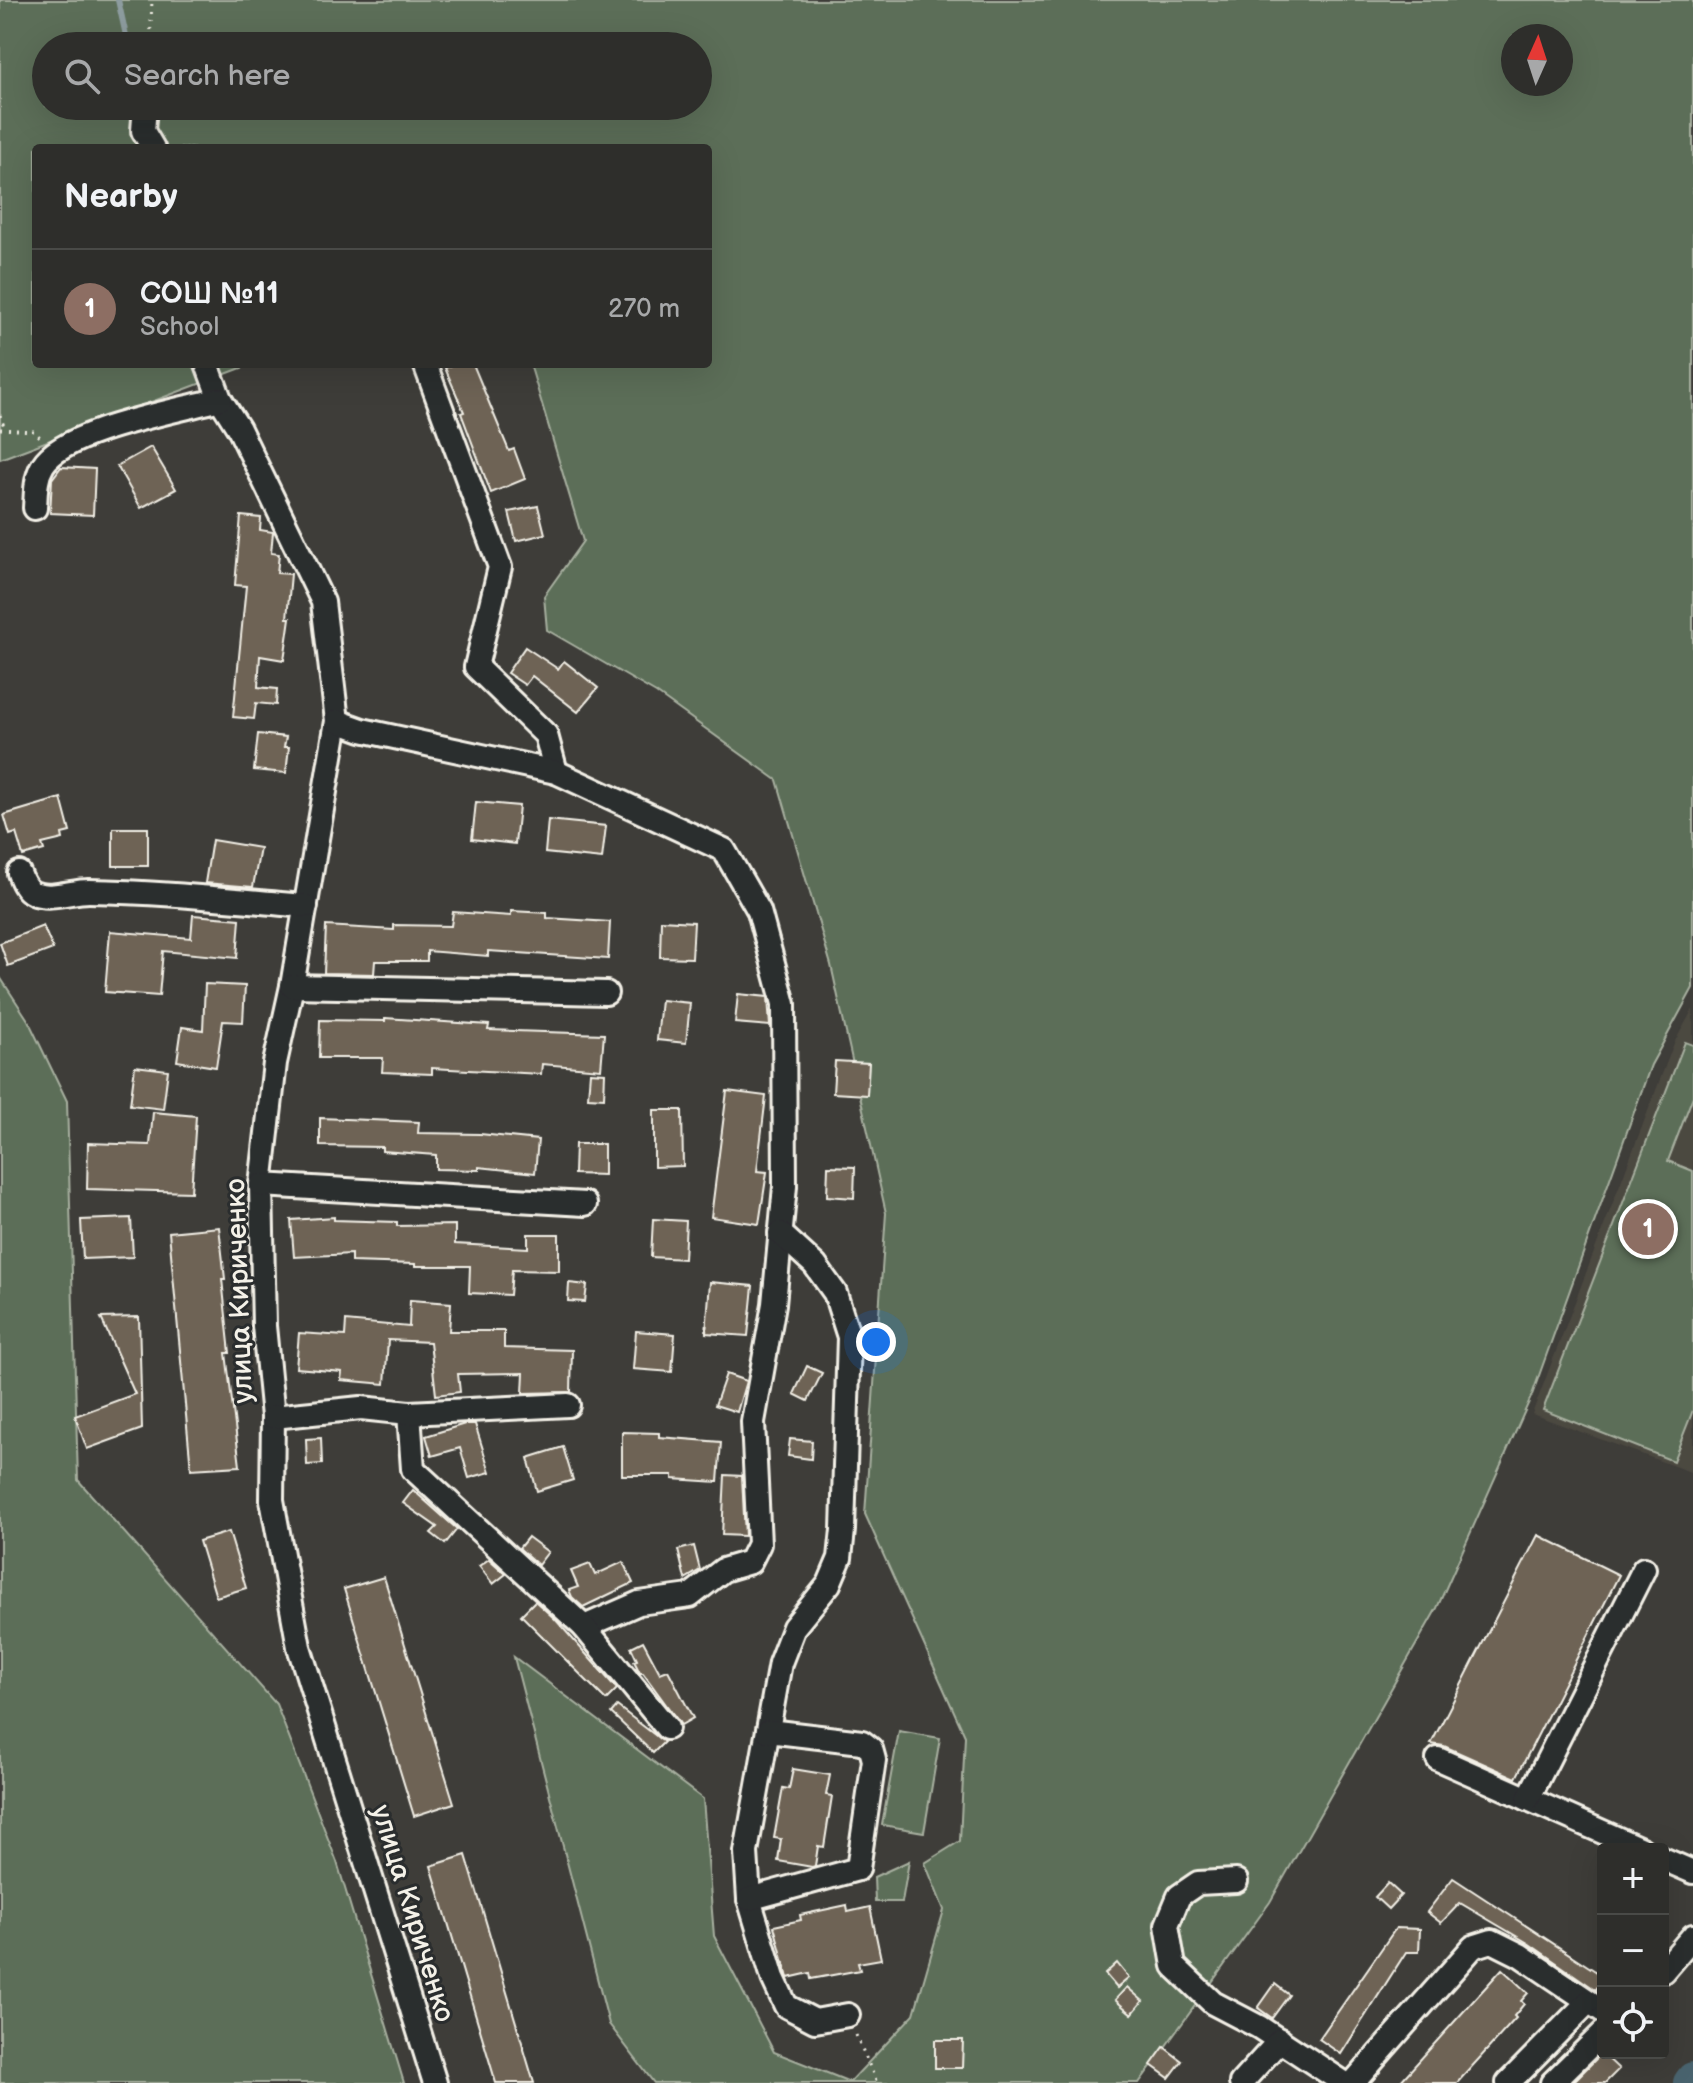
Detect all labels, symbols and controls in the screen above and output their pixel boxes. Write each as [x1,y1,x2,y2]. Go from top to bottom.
north arrow [1501,24,1573,96]
search box [32,32,712,120]
icon: search [60,54,104,98]
text: Search here [124,58,290,94]
text: Nearby [64,176,178,217]
text: СОШ №11 [140,276,279,312]
text: 1 [85,294,95,325]
text: 270 m [608,294,680,325]
text: School [140,312,219,343]
street label: улица Кириченко [219,1178,260,1404]
pin: 1 [1622,1199,1674,1259]
your location [856,1322,896,1362]
street label: улица Кириченко [364,1801,461,2026]
map controls [1597,1843,1669,2059]
button: + [1597,1843,1669,1915]
button: − [1597,1915,1669,1987]
button: locate [1597,1987,1669,2059]

